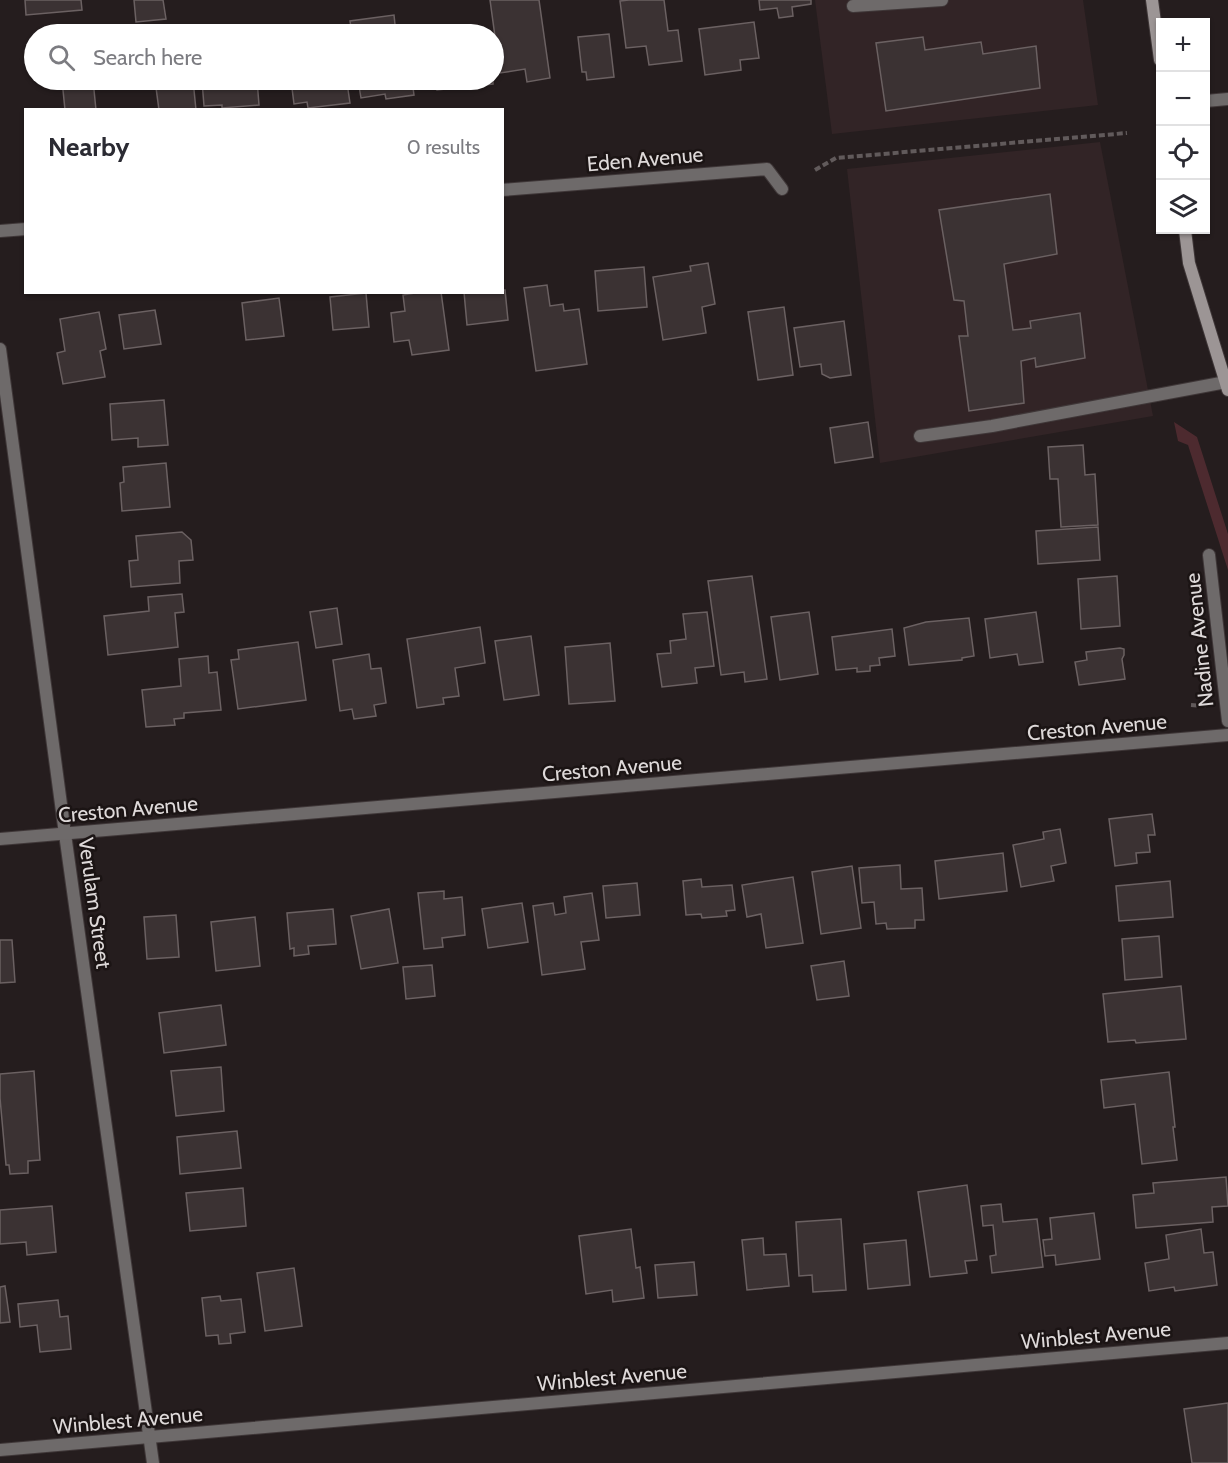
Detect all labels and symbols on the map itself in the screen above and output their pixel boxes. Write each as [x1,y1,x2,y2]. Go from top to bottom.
street label: Eden Avenue [586,141,704,177]
street label: Nadine Avenue [1180,572,1218,708]
street label: Creston Avenue [1026,708,1168,746]
street label: Creston Avenue [541,749,683,787]
street label: Creston Avenue [57,790,199,828]
street label: Verulam Street [73,836,117,970]
street label: Winblest Avenue [1020,1316,1172,1354]
street label: Winblest Avenue [536,1358,688,1396]
street label: Winblest Avenue [52,1401,204,1439]

